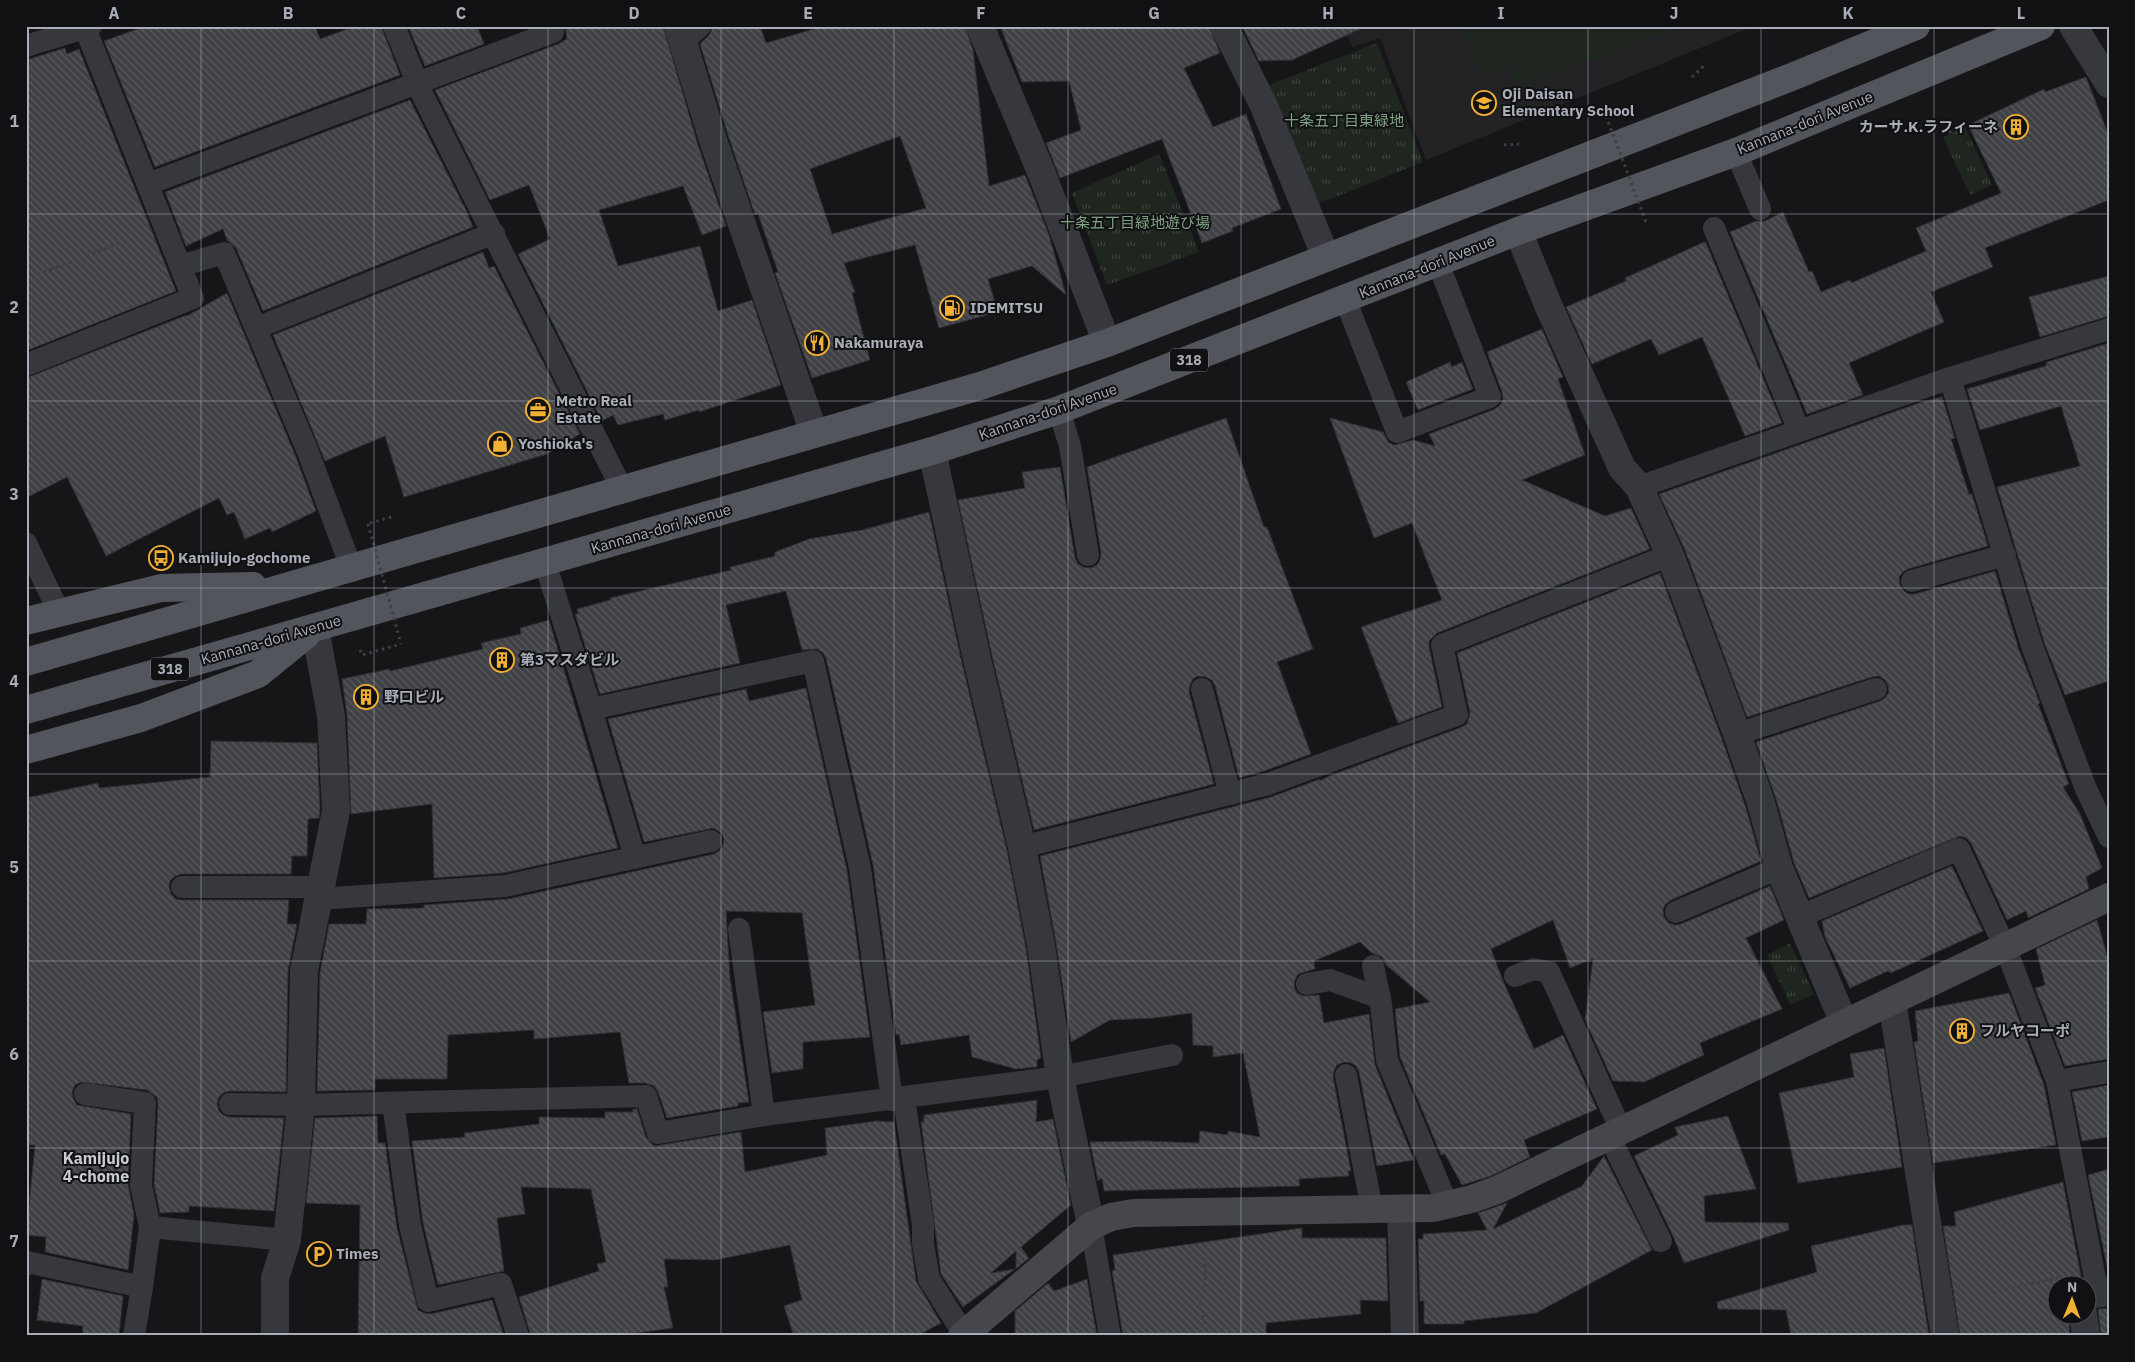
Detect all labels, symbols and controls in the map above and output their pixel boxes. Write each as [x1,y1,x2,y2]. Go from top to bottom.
text: A [109,3,120,23]
text: B [283,3,294,23]
text: C [456,3,466,23]
text: D [628,3,640,23]
text: E [803,3,813,23]
text: F [976,3,986,23]
text: G [1148,3,1160,23]
text: H [1322,3,1334,23]
text: I [1498,3,1505,23]
text: J [1670,3,1678,23]
text: K [1842,3,1854,23]
text: L [2017,3,2025,23]
place label: Oji Daisan Elementary School [1502,84,1635,120]
street label: Kannana-dori Avenue [1734,87,1876,158]
school or university icon: Oji Daisan Elementary School [1471,90,1497,116]
text: 1 [9,111,19,131]
park label: 十条五丁目東緑地 [1284,111,1404,130]
building icon: カーサ.K.ラフィーネ [2003,114,2029,140]
place label: カーサ.K.ラフィーネ [1859,117,1998,136]
park label: 十条五丁目緑地遊び場 [1060,213,1210,232]
street label: Kannana-dori Avenue [1356,231,1498,302]
fuel station icon: IDEMITSU [939,295,965,321]
text: 2 [9,297,19,317]
place label: IDEMITSU [970,298,1043,317]
restaurant icon: Nakamuraya [804,330,830,356]
place label: Nakamuraya [834,333,924,352]
road number: 318 [1170,348,1208,372]
street label: Kannana-dori Avenue [976,379,1119,444]
place label: Metro Real Estate [556,391,632,427]
office icon: Metro Real Estate [525,397,551,423]
shop icon: Yoshioka's [487,431,513,457]
place label: Yoshioka's [518,434,594,453]
text: 3 [9,484,19,504]
street label: Kannana-dori Avenue [589,499,733,558]
bus stop icon: Kamijujo-gochome [148,545,174,571]
place label: Kamijujo-gochome [178,548,310,567]
street label: Kannana-dori Avenue [199,610,343,669]
building icon: 第3マスダビル [489,647,515,673]
place label: 第3マスダビル [520,650,619,669]
road number: 318 [151,658,189,681]
text: 4 [9,671,19,691]
building icon: 野口ビル [353,684,379,710]
place label: 野口ビル [384,687,444,706]
text: 5 [9,857,19,877]
building icon: フルヤコーポ [1949,1018,1975,1044]
place label: フルヤコーポ [1980,1021,2070,1040]
text: 6 [9,1044,19,1064]
district label: Kamijujo 4-chome [63,1148,129,1186]
text: 7 [9,1231,19,1251]
parking icon: Times [306,1241,332,1267]
place label: Times [336,1244,379,1263]
north arrow [2048,1274,2098,1324]
text: N [2067,1278,2077,1296]

